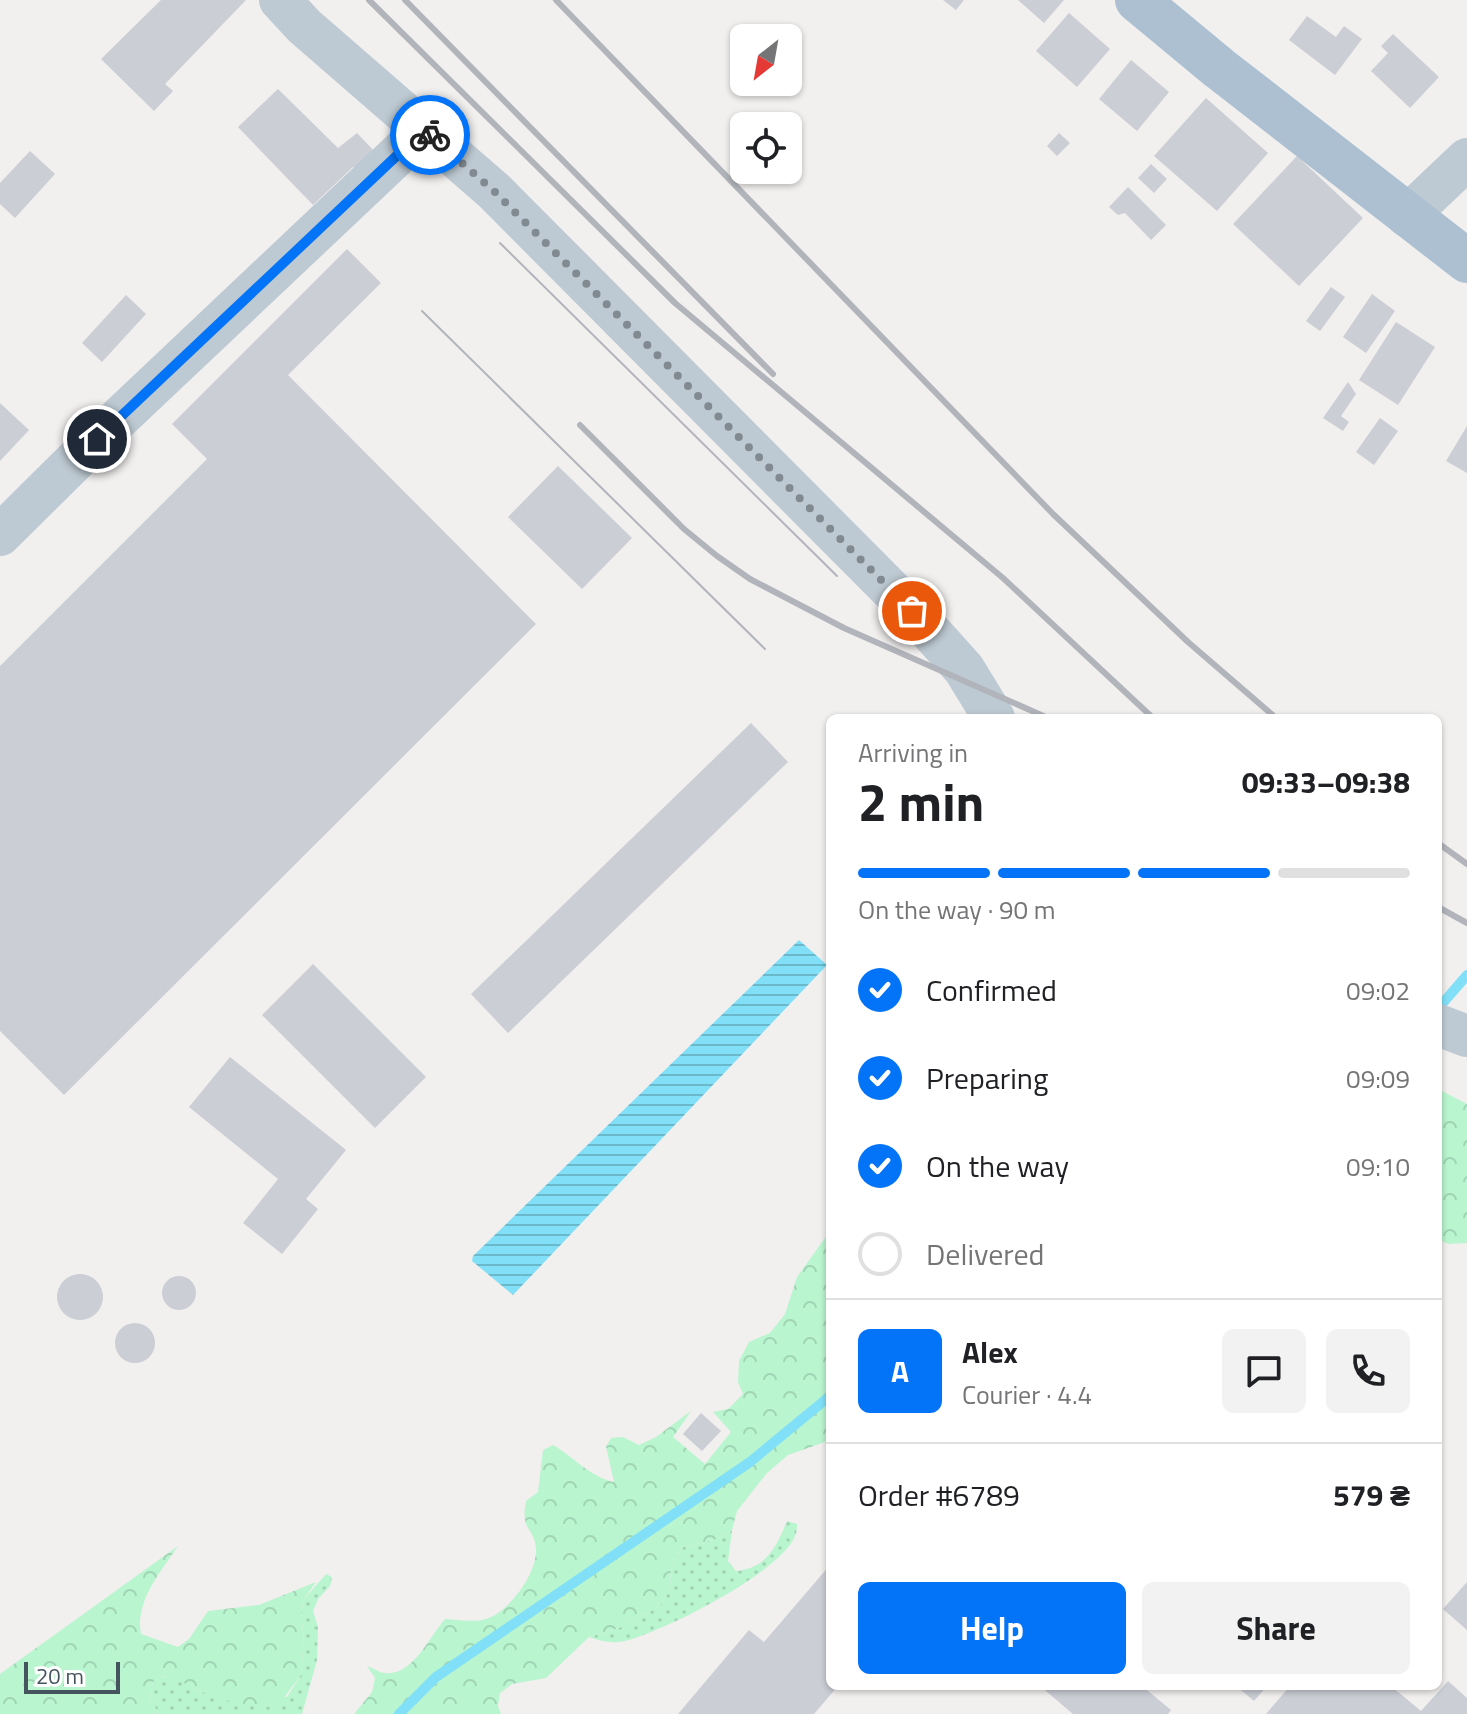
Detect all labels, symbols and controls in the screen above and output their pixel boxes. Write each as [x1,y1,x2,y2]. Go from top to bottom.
north arrow [730,24,802,96]
map controls [730,24,802,184]
courier [390,95,470,175]
button: locate [730,112,802,184]
icon: bike [408,113,452,157]
pin [63,405,131,473]
icon: home [75,417,119,461]
pin [878,577,946,645]
icon: bag [890,589,934,633]
text: Arriving in [858,733,968,772]
text: 09:33–09:38 [1242,759,1410,805]
text: 2 min [858,762,984,841]
text: On the way · 90 m [858,890,1056,929]
text: Confirmed [926,967,1057,1013]
icon: check [858,968,902,1012]
text: 09:02 [1346,971,1410,1010]
text: Preparing [926,1055,1048,1101]
icon: check [858,1056,902,1100]
text: 09:09 [1346,1059,1410,1098]
text: On the way [926,1143,1069,1189]
icon: check [858,1144,902,1188]
text: 09:10 [1346,1147,1410,1186]
text: Delivered [926,1231,1044,1277]
text: Alex [962,1329,1018,1375]
button: chat [1222,1329,1306,1413]
button: phone [1326,1329,1410,1413]
text: A [891,1348,909,1394]
text: Courier · 4.4 [962,1375,1092,1414]
text: Order #6789 [858,1472,1020,1518]
text: 579 ₴ [1333,1472,1410,1518]
button: Help [858,1582,1126,1674]
button: Share [1142,1582,1410,1674]
scale bar [24,1658,120,1694]
text: 20 m [36,1659,84,1693]

